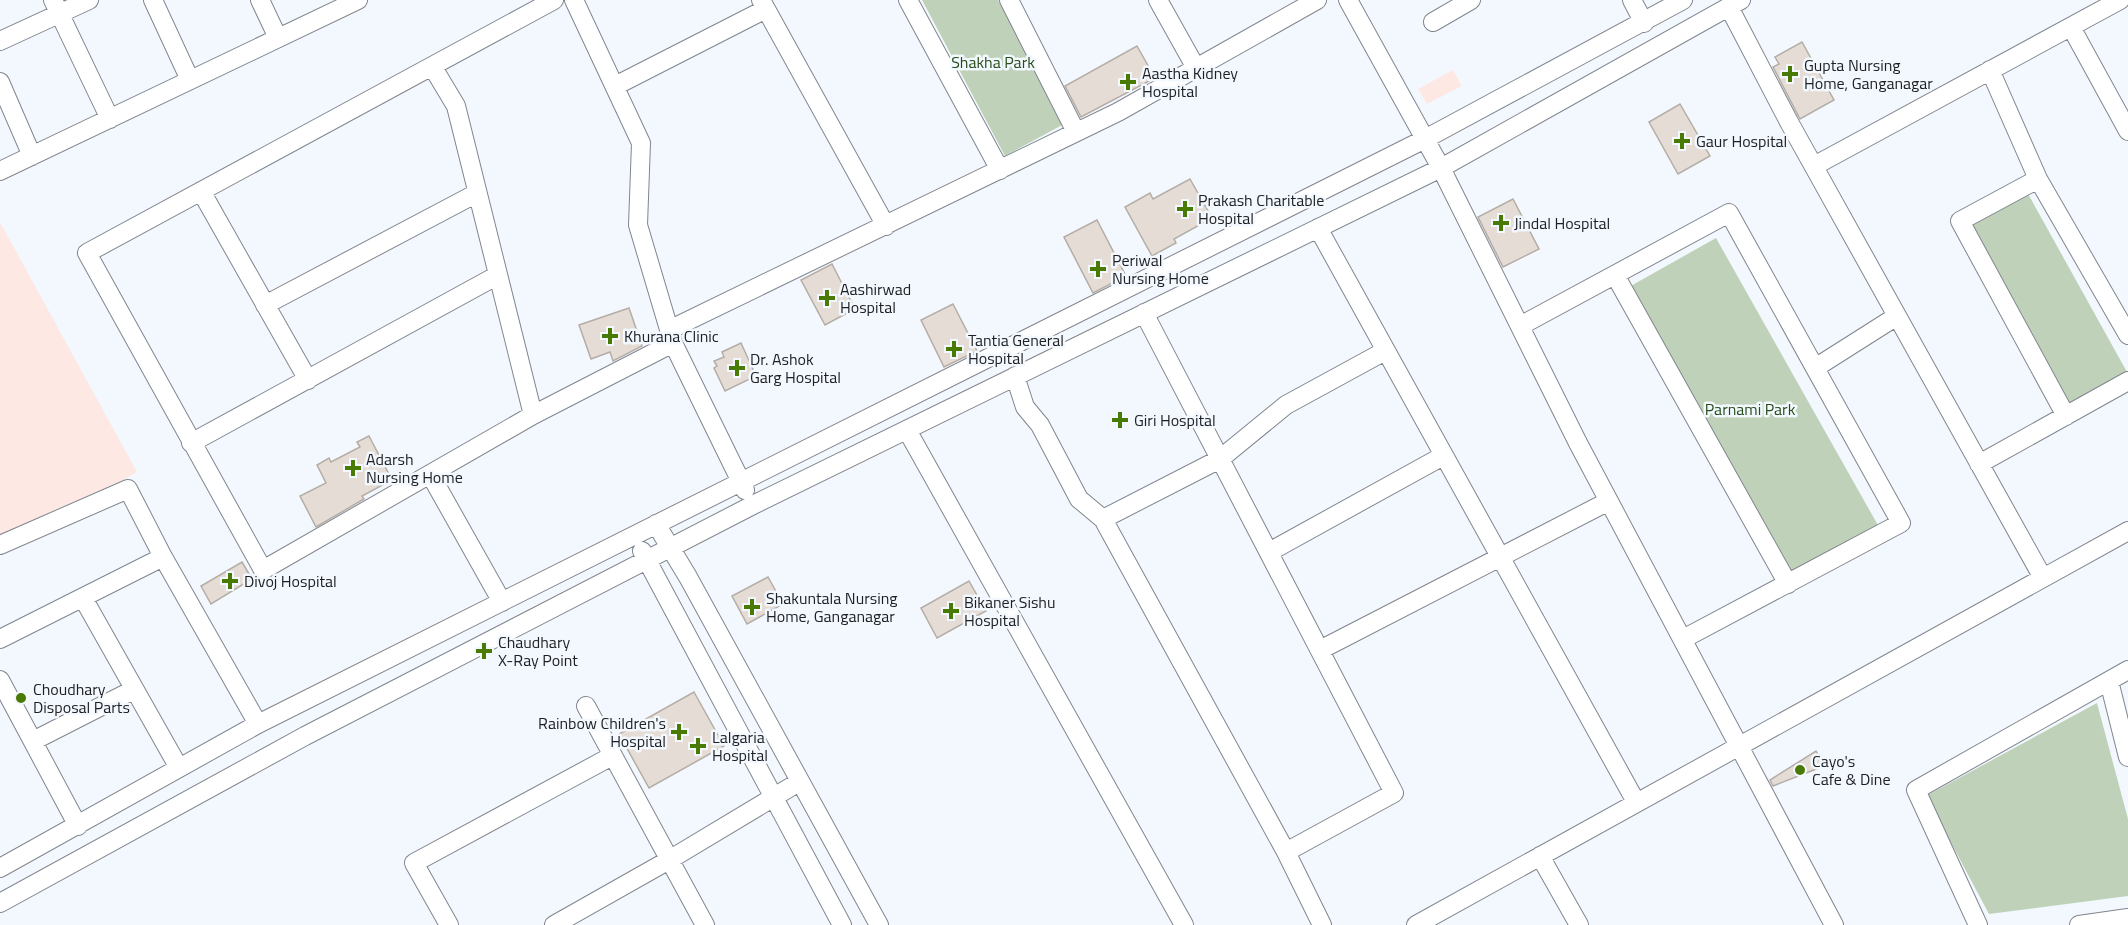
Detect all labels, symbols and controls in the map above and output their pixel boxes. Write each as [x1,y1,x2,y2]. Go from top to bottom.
park label: Shakha Park [951,50,1035,74]
place label: Gupta Nursing Home, Ganganagar [1804,53,1933,95]
place label: Aastha Kidney Hospital [1142,61,1238,103]
marker: Gupta Nursing Home, Ganganagar [1781,65,1799,83]
marker: Aastha Kidney Hospital [1119,73,1137,91]
place label: Gaur Hospital [1696,129,1787,153]
marker: Gaur Hospital [1673,132,1691,150]
place label: Prakash Charitable Hospital [1198,188,1324,230]
marker: Prakash Charitable Hospital [1176,200,1194,218]
place label: Jindal Hospital [1514,211,1610,235]
marker: Jindal Hospital [1492,214,1510,232]
place label: Periwal Nursing Home [1112,248,1209,290]
marker: Periwal Nursing Home [1089,260,1107,278]
place label: Aashirwad Hospital [840,277,911,319]
marker: Aashirwad Hospital [818,289,836,307]
place label: Khurana Clinic [624,324,719,348]
marker: Khurana Clinic [601,327,619,345]
place label: Tantia General Hospital [968,328,1064,370]
marker: Tantia General Hospital [945,340,963,358]
place label: Dr. Ashok Garg Hospital [750,347,841,389]
marker: Dr. Ashok Garg Hospital [728,359,746,377]
park label: Parnami Park [1705,397,1796,421]
place label: Giri Hospital [1134,408,1216,432]
marker: Giri Hospital [1111,411,1129,429]
place label: Adarsh Nursing Home [366,447,463,489]
marker: Adarsh Nursing Home [344,459,362,477]
place label: Divoj Hospital [244,569,337,593]
marker: Divoj Hospital [221,572,239,590]
place label: Shakuntala Nursing Home, Ganganagar [766,586,897,628]
place label: Bikaner Sishu Hospital [964,590,1055,632]
marker: Shakuntala Nursing Home, Ganganagar [743,598,761,616]
marker: Bikaner Sishu Hospital [942,602,960,620]
place label: Chaudhary X-Ray Point [498,630,578,672]
marker: Chaudhary X-Ray Point [475,642,493,660]
place label: Choudhary Disposal Parts [33,677,130,719]
marker: Choudhary Disposal Parts [14,691,28,705]
place label: Rainbow Children's Hospital [538,711,666,753]
marker: Rainbow Children's Hospital [670,723,688,741]
place label: Lalgaria Hospital [712,725,768,767]
marker: Lalgaria Hospital [689,737,707,755]
place label: Cayo's Cafe & Dine [1812,749,1891,791]
marker: Cayo's Cafe & Dine [1793,763,1807,777]

